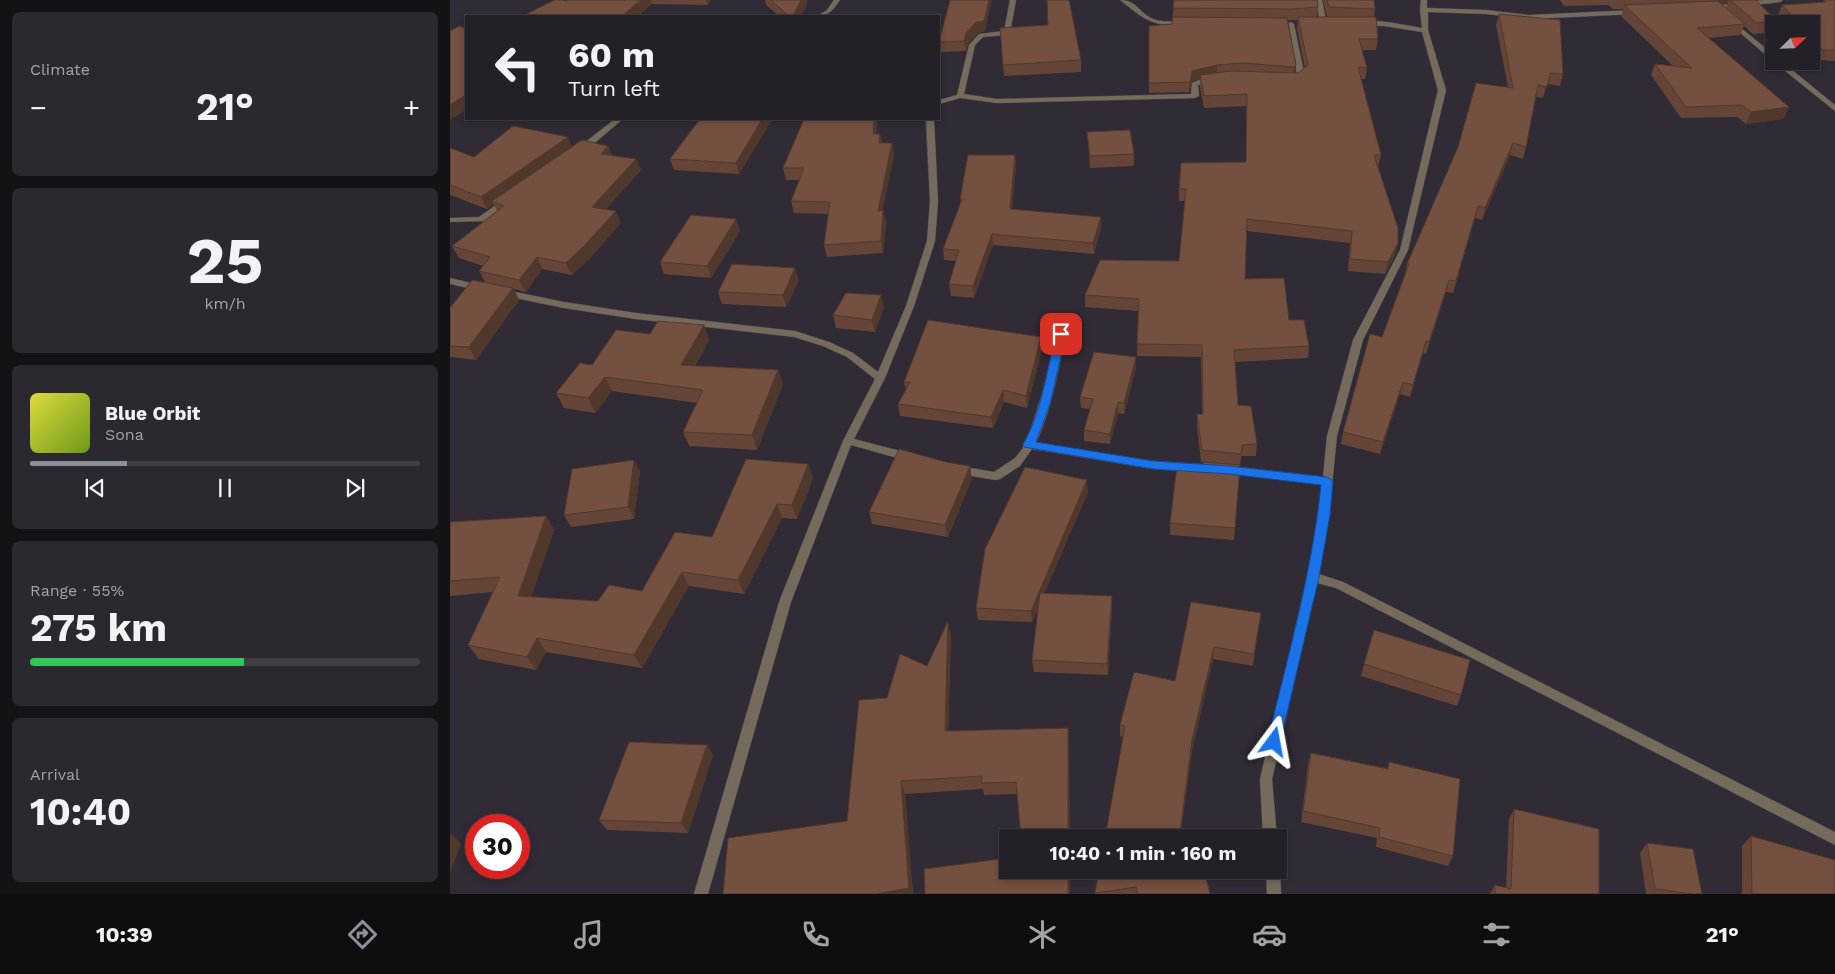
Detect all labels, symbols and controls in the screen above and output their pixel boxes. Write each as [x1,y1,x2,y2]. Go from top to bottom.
north arrow [1765,15,1820,70]
map controls [1765,15,1820,70]
text: 60 m [568,34,655,76]
icon: left [485,35,550,100]
text: Climate [30,60,90,79]
text: Turn left [568,76,660,101]
text: 21° [196,85,254,129]
text: − [30,91,47,124]
text: + [403,91,420,124]
text: 25 [187,223,263,299]
text: km/h [204,294,246,313]
pin [1040,313,1082,355]
icon: arrive [1047,320,1075,348]
text: Blue Orbit [105,402,200,425]
text: Sona [105,425,144,444]
icon: previous [81,474,109,502]
icon: pause [211,474,239,502]
icon: next [341,474,369,502]
text: Range · 55% [30,581,124,600]
text: 275 km [30,606,167,650]
position arrow [1247,715,1299,767]
text: Arrival [30,765,80,784]
text: 10:40 [30,790,131,834]
speed limit sign: 30 [465,814,530,879]
text: 10:40 · 1 min · 160 m [1050,842,1236,865]
icon: directions [345,917,380,952]
icon: music [571,917,606,952]
icon: phone [798,917,833,952]
icon: climate [1025,917,1060,952]
icon: car [1252,917,1287,952]
icon: filters [1479,917,1514,952]
text: 10:39 [96,922,153,947]
text: 21° [1706,922,1739,947]

